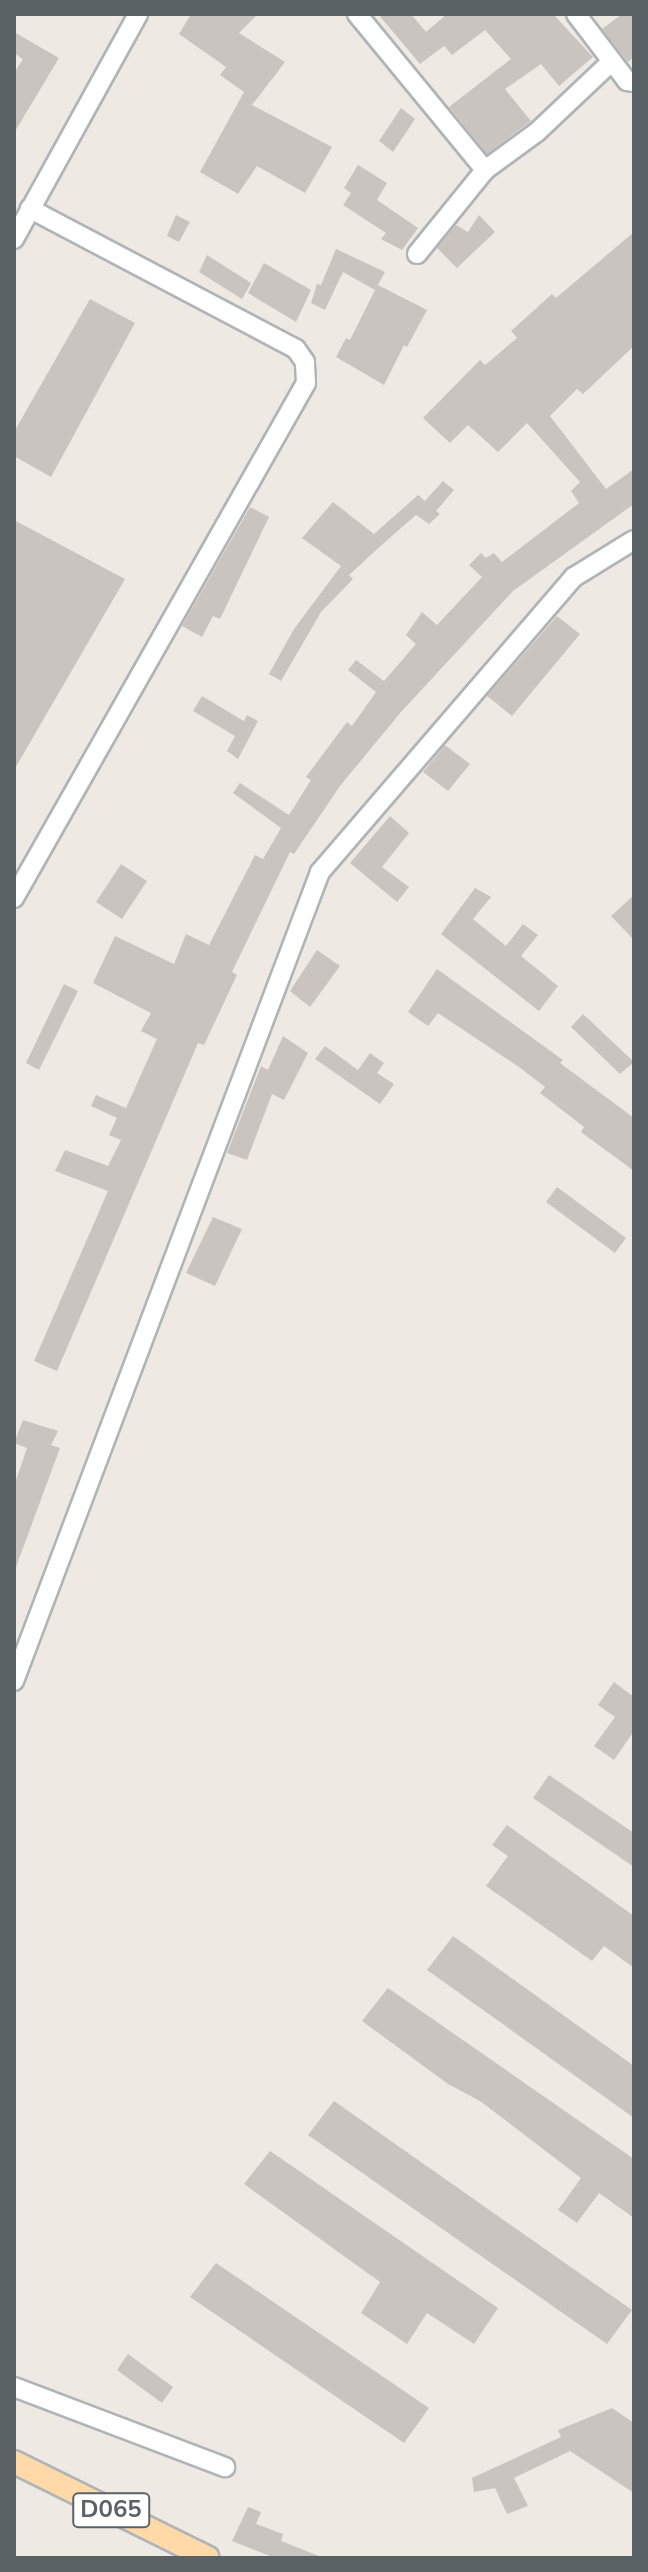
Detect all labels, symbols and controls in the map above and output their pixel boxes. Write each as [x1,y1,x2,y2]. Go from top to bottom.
road number: D065 [71,2490,151,2530]

